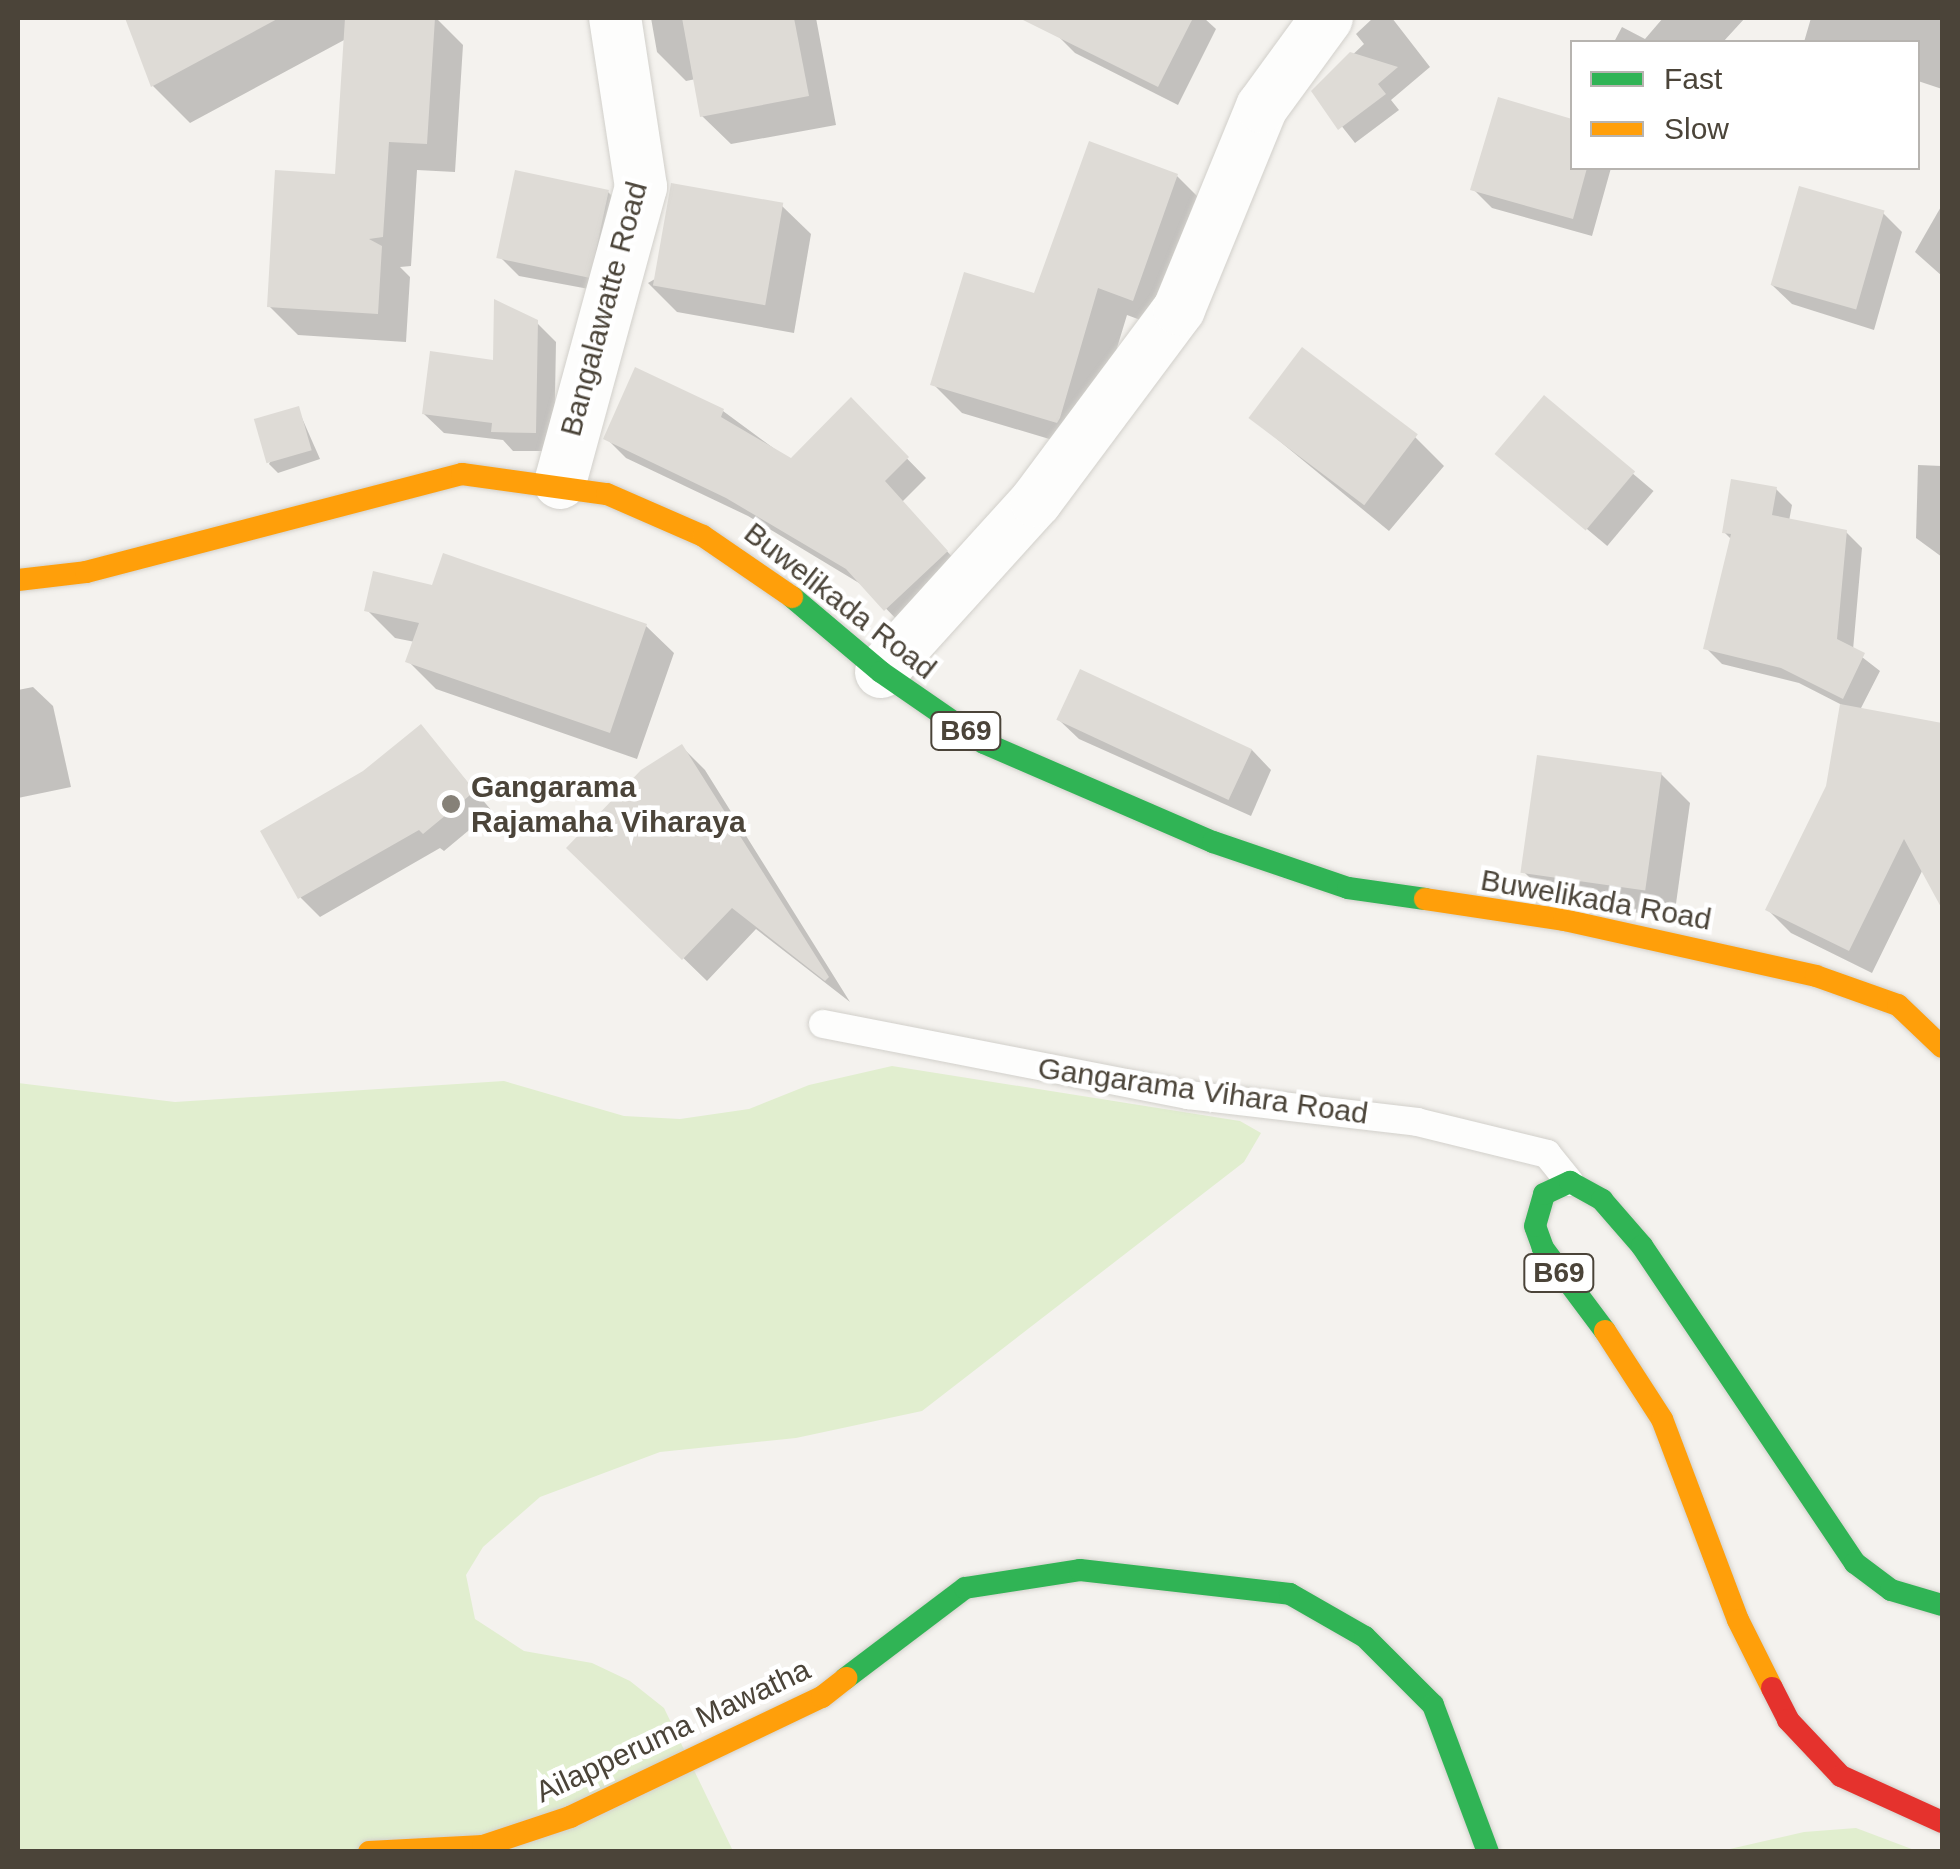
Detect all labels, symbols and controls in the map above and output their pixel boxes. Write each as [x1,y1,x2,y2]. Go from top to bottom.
legend [1570,40,1920,170]
text: Fast [1664,62,1722,95]
text: Slow [1664,112,1729,145]
street label: Bangalawatte Road [553,178,655,440]
street label: Buwelikada Road [737,515,943,687]
road number: B69 [928,708,1004,754]
place label: Gangarama Rajamaha Viharaya [471,769,746,840]
marker: Gangarama Rajamaha Viharaya [440,793,462,815]
street label: Buwelikada Road [1478,862,1714,938]
street label: Gangarama Vihara Road [1036,1050,1370,1132]
road number: B69 [1522,1250,1596,1296]
street label: Ailapperuma Mawatha [530,1652,816,1810]

